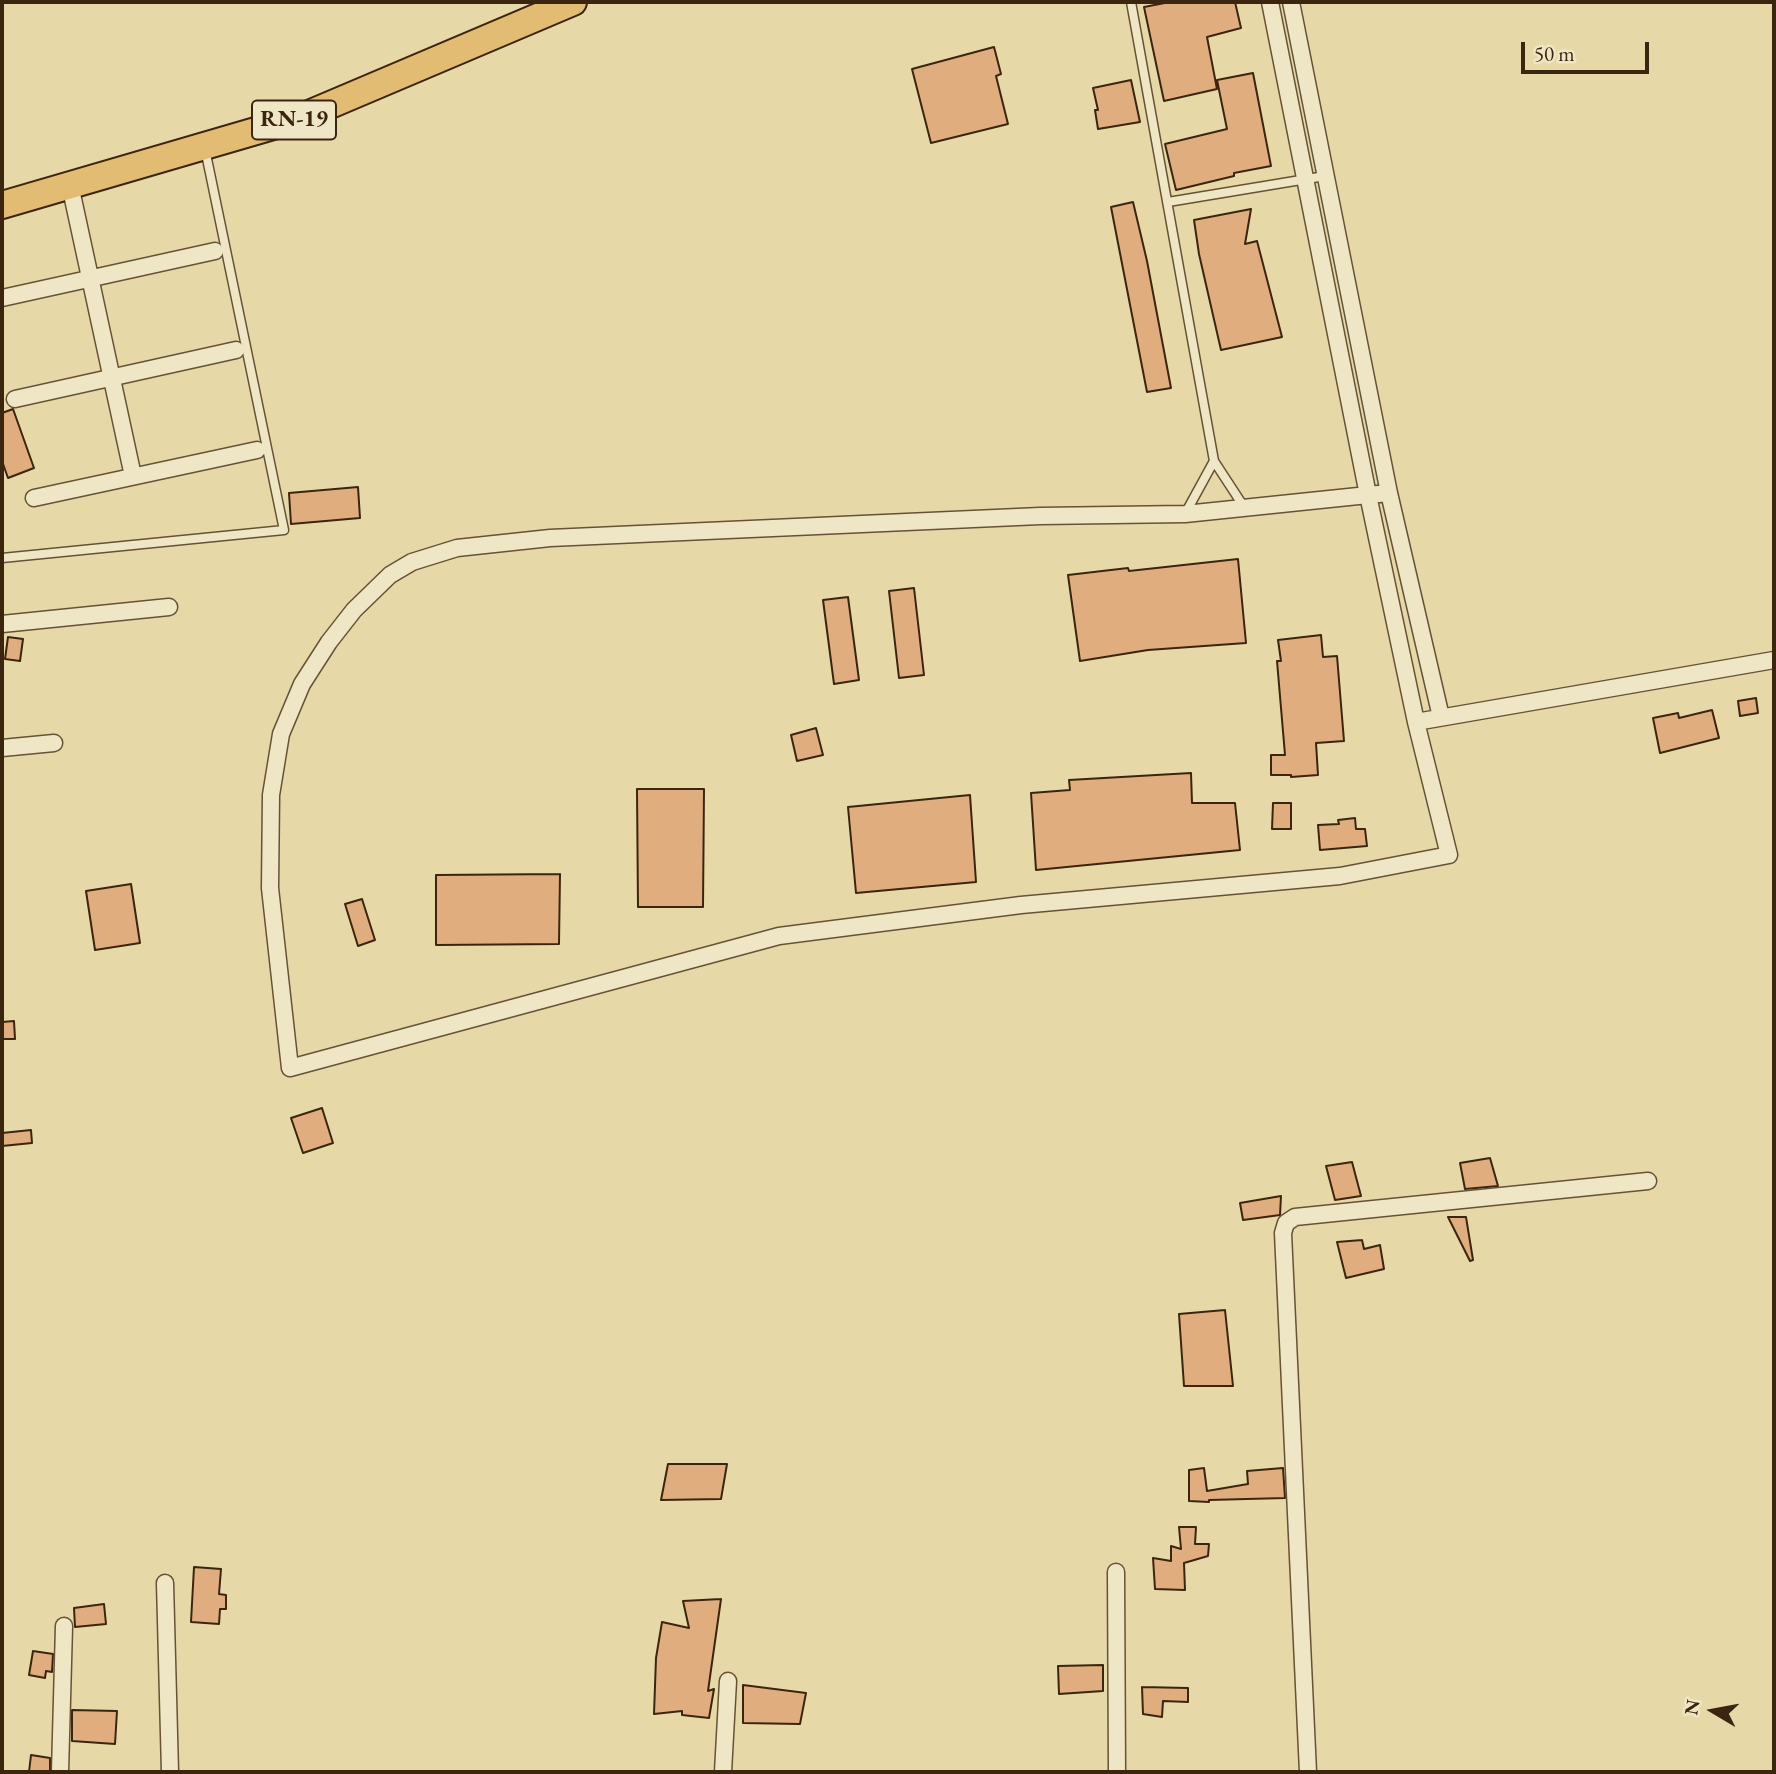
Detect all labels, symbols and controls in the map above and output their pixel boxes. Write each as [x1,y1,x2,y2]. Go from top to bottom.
scale bar [1524,28,1652,72]
text: 50 m [1534,40,1575,67]
road number: RN-19 [252,100,336,140]
north arrow [1678,1676,1748,1746]
text: N [1678,1698,1705,1717]

